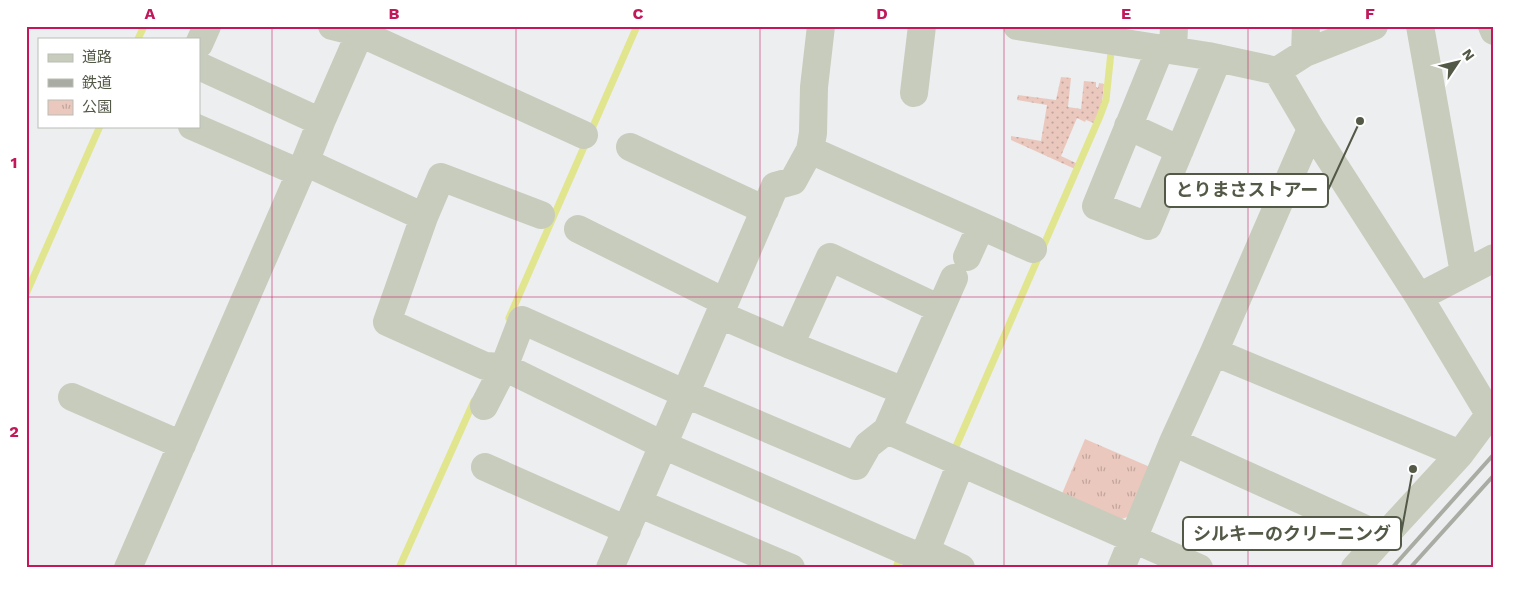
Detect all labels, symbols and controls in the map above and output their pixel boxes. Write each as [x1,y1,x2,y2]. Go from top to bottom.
text: A [145,4,156,23]
text: B [389,4,400,23]
text: C [633,4,644,23]
text: D [876,4,888,23]
text: E [1121,4,1131,23]
text: F [1365,4,1375,23]
legend [38,38,200,128]
north arrow [1432,38,1482,88]
text: N [1459,46,1478,63]
text: 道路 [82,48,112,66]
text: 鉄道 [82,74,112,92]
text: 公園 [82,98,112,116]
text: 1 [11,153,17,172]
callout: とりまさストアー [1165,174,1328,207]
text: とりまさストアー [1176,179,1318,200]
text: 2 [9,422,19,441]
callout: シルキーのクリーニング [1183,517,1401,550]
text: シルキーのクリーニング [1193,523,1391,544]

